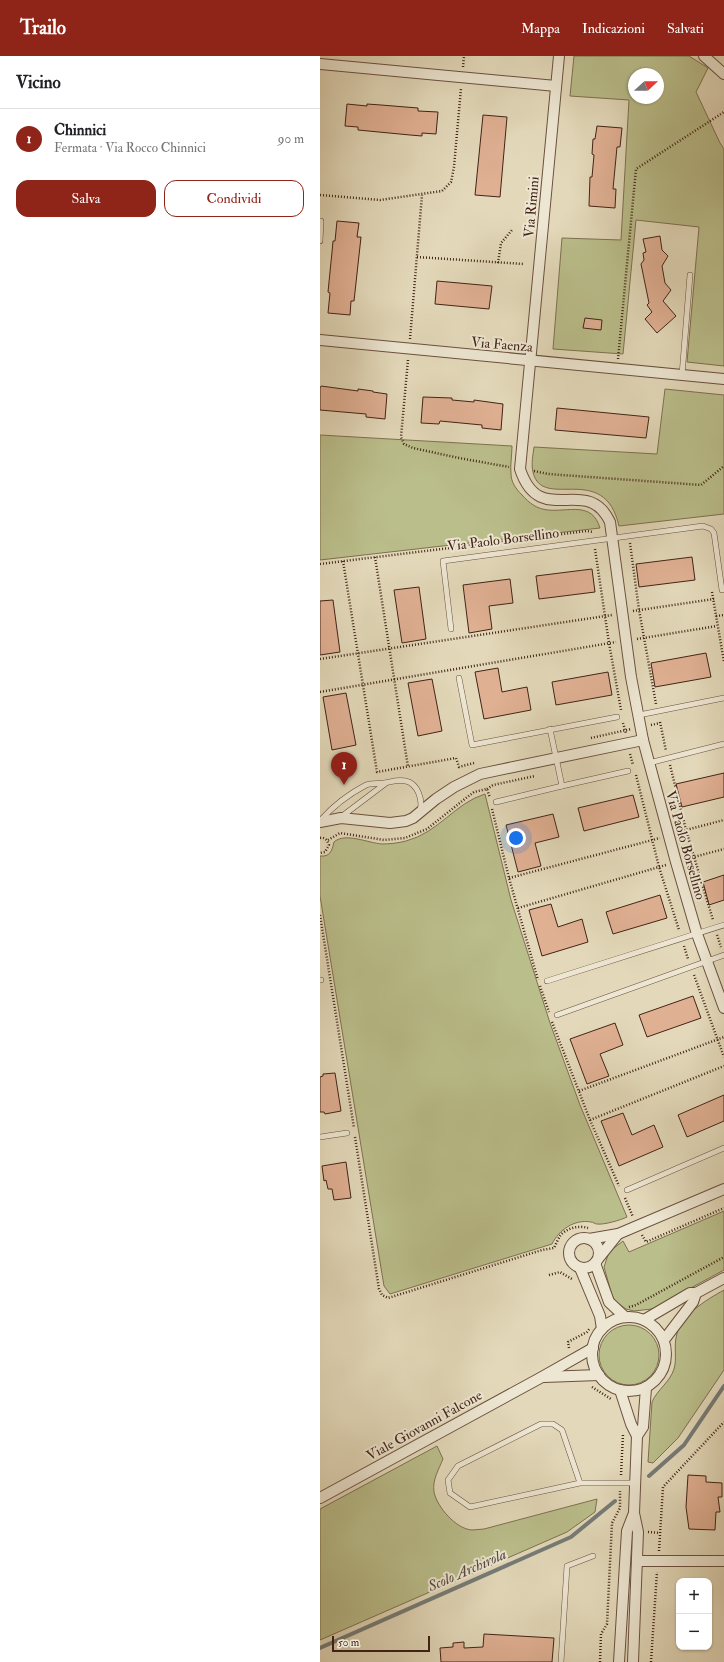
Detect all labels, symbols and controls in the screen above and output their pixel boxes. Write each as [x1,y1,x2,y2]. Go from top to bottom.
text: Trailo [20,16,66,40]
text: Mappa [521,20,560,37]
text: Indicazioni [582,20,645,37]
text: Salvati [667,20,704,37]
north arrow [628,68,664,104]
text: Vicino [16,72,61,93]
text: Chinnici [54,121,106,140]
text: 1 [27,131,31,147]
text: 90 m [278,131,304,147]
text: Fermata · Via Rocco Chinnici [54,140,206,156]
street label: Via Rimini [520,175,543,238]
button: Salva [16,180,156,217]
button: Condividi [164,180,304,217]
street label: Via Faenza [470,333,534,356]
street label: Via Paolo Borsellino [446,524,560,555]
pin: 1 [331,752,357,785]
street label: Via Paolo Borsellino [662,789,709,902]
your location [506,828,526,848]
street label: Viale Giovanni Falcone [363,1387,485,1464]
water label: Scolo Archirola [424,1545,509,1597]
map controls [676,1578,712,1650]
button: + [676,1578,712,1614]
button: − [676,1614,712,1650]
scale bar [332,1634,430,1653]
text: 50 m [338,1636,359,1649]

